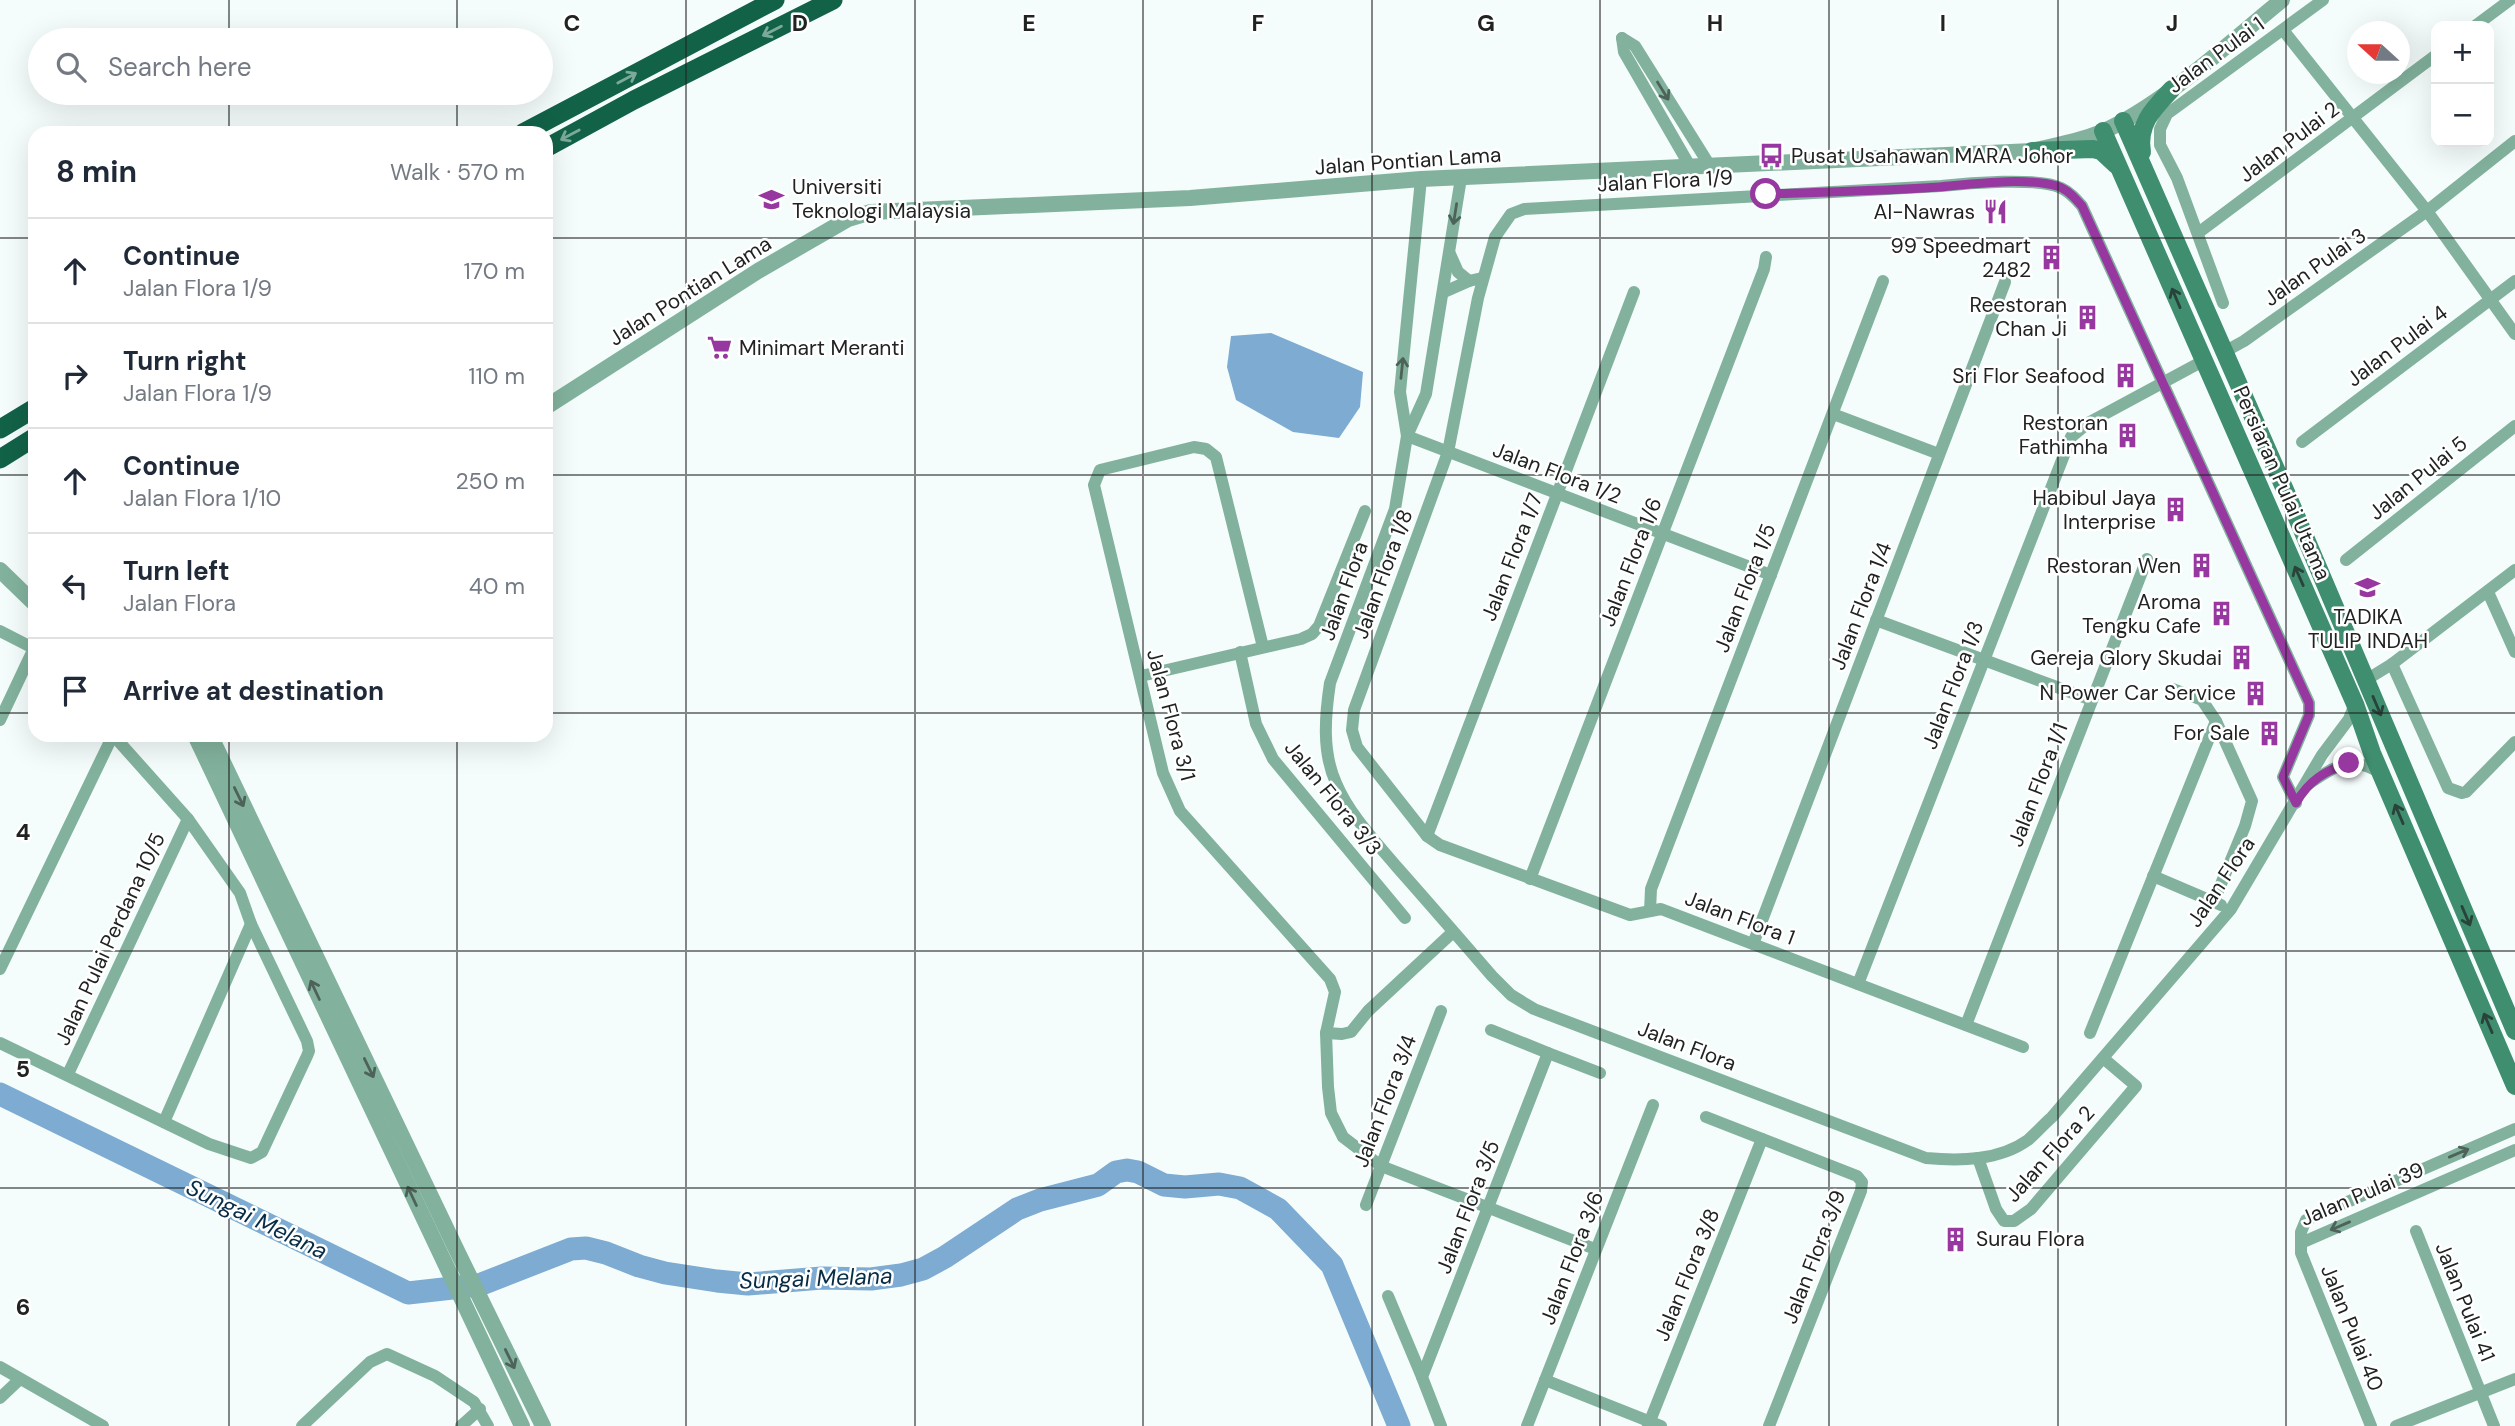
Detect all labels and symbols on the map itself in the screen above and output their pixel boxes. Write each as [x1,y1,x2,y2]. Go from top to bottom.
text: C [564,8,580,38]
text: D [792,8,808,38]
text: E [1022,8,1036,38]
text: F [1252,8,1265,38]
text: G [1477,8,1495,38]
text: H [1707,8,1723,38]
text: I [1940,8,1946,38]
street label: Jalan Pulai 1 [2163,12,2269,98]
north arrow [2347,21,2410,84]
one-way arrow [762,24,783,38]
one-way arrow [616,71,637,85]
one-way arrow [1655,81,1670,100]
street label: Jalan Pulai 2 [2233,95,2345,189]
one-way arrow [560,129,581,142]
street label: Jalan Pontian Lama [1314,141,1502,181]
bus stop icon: Pusat Usahawan MARA Johor [1757,142,1785,170]
place label: Pusat Usahawan MARA Johor [1791,142,2074,170]
street label: Jalan Flora 1/9 [1596,163,1734,199]
place label: Universiti Teknologi Malaysia [792,173,971,225]
route start [1750,178,1781,209]
school or university icon: Universiti Teknologi Malaysia [758,185,786,213]
place label: Al-Nawras [1874,198,1975,226]
restaurant icon: Al-Nawras [1981,198,2009,226]
one-way arrow [1448,202,1461,225]
street label: Jalan Pulai 3 [2258,221,2372,313]
street label: Jalan Pontian Lama [603,230,777,352]
place label: 99 Speedmart 2482 [1891,232,2031,284]
building icon: 99 Speedmart 2482 [2037,244,2065,272]
one-way arrow [2169,288,2182,309]
place label: Reestoran Chan Ji [1970,291,2067,343]
street label: Jalan Pulai 4 [2341,299,2453,393]
building icon: Reestoran Chan Ji [2073,303,2101,331]
supermarket icon: Minimart Meranti [705,334,733,362]
place label: Minimart Meranti [739,334,905,362]
one-way arrow [1396,358,1409,380]
place label: Sri Flor Seafood [1952,362,2105,390]
building icon: Sri Flor Seafood [2111,362,2139,390]
street label: Persiaran Pulai Utama [2227,382,2337,584]
place label: Restoran Fathimha [2019,409,2108,461]
building icon: Restoran Fathimha [2114,421,2142,449]
street label: Jalan Pulai 5 [2363,430,2473,526]
street label: Jalan Flora 1/2 [1489,436,1625,510]
place label: Habibul Jaya Interprise [2033,484,2156,536]
street label: Jalan Flora 1/7 [1475,489,1549,625]
street label: Jalan Flora 1/6 [1594,493,1668,631]
building icon: Habibul Jaya Interprise [2162,496,2190,524]
street label: Jalan Flora 1/8 [1347,505,1419,643]
street label: Jalan Flora 1/5 [1708,520,1782,656]
street label: Jalan Flora [1313,538,1375,644]
street label: Jalan Flora 1/4 [1824,538,1898,674]
place label: Restoran Wen [2047,552,2181,580]
building icon: Restoran Wen [2187,552,2215,580]
one-way arrow [2291,566,2304,587]
school or university icon: TADIKA TULIP INDAH [2354,574,2382,602]
place label: Aroma Tengku Cafe [2082,588,2201,640]
building icon: Aroma Tengku Cafe [2207,600,2235,628]
place label: TADIKA TULIP INDAH [2308,603,2428,655]
street label: Jalan Flora 1/3 [1916,617,1990,753]
place label: Gereja Glory Skudai [2030,644,2222,672]
building icon: Gereja Glory Skudai [2228,644,2256,672]
street label: Jalan Flora 3/1 [1140,646,1202,784]
place label: N Power Car Service [2040,679,2236,707]
building icon: N Power Car Service [2242,679,2270,707]
one-way arrow [2371,695,2384,717]
street label: Jalan Flora 1/1 [2002,719,2074,851]
place label: For Sale [2173,719,2250,747]
building icon: For Sale [2256,719,2284,747]
street label: Jalan Flora 3/3 [1278,735,1388,861]
route end [2333,747,2364,778]
one-way arrow [233,786,246,807]
one-way arrow [2392,804,2405,825]
text: 4 [16,817,31,847]
street label: Jalan Pulai Perdana 10/5 [48,828,172,1050]
street label: Jalan Flora [2181,831,2261,933]
street label: Jalan Flora 1 [1681,884,1799,952]
one-way arrow [2460,905,2473,926]
one-way arrow [308,980,322,1001]
one-way arrow [2481,1013,2494,1035]
street label: Jalan Flora [1634,1014,1740,1078]
street label: Jalan Flora 3/4 [1347,1030,1423,1171]
text: 5 [16,1054,30,1084]
one-way arrow [363,1057,376,1078]
street label: Jalan Flora 2 [1999,1100,2101,1208]
street label: Jalan Flora 3/5 [1430,1136,1506,1278]
one-way arrow [2447,1146,2469,1159]
street label: Jalan Pulai 39 [2296,1155,2428,1233]
water label: Sungai Melana [181,1172,333,1266]
one-way arrow [405,1186,418,1207]
street label: Jalan Flora 3/9 [1776,1186,1852,1328]
street label: Jalan Flora 3/6 [1534,1187,1610,1329]
street label: Jalan Flora 3/8 [1648,1205,1726,1345]
one-way arrow [2330,1220,2351,1233]
building icon: Surau Flora [1942,1225,1970,1253]
place label: Surau Flora [1976,1225,2085,1253]
street label: Jalan Pulai 41 [2428,1238,2502,1366]
water label: Sungai Melana [739,1260,893,1296]
street label: Jalan Pulai 40 [2314,1261,2390,1395]
text: 6 [16,1292,30,1322]
one-way arrow [504,1349,518,1369]

